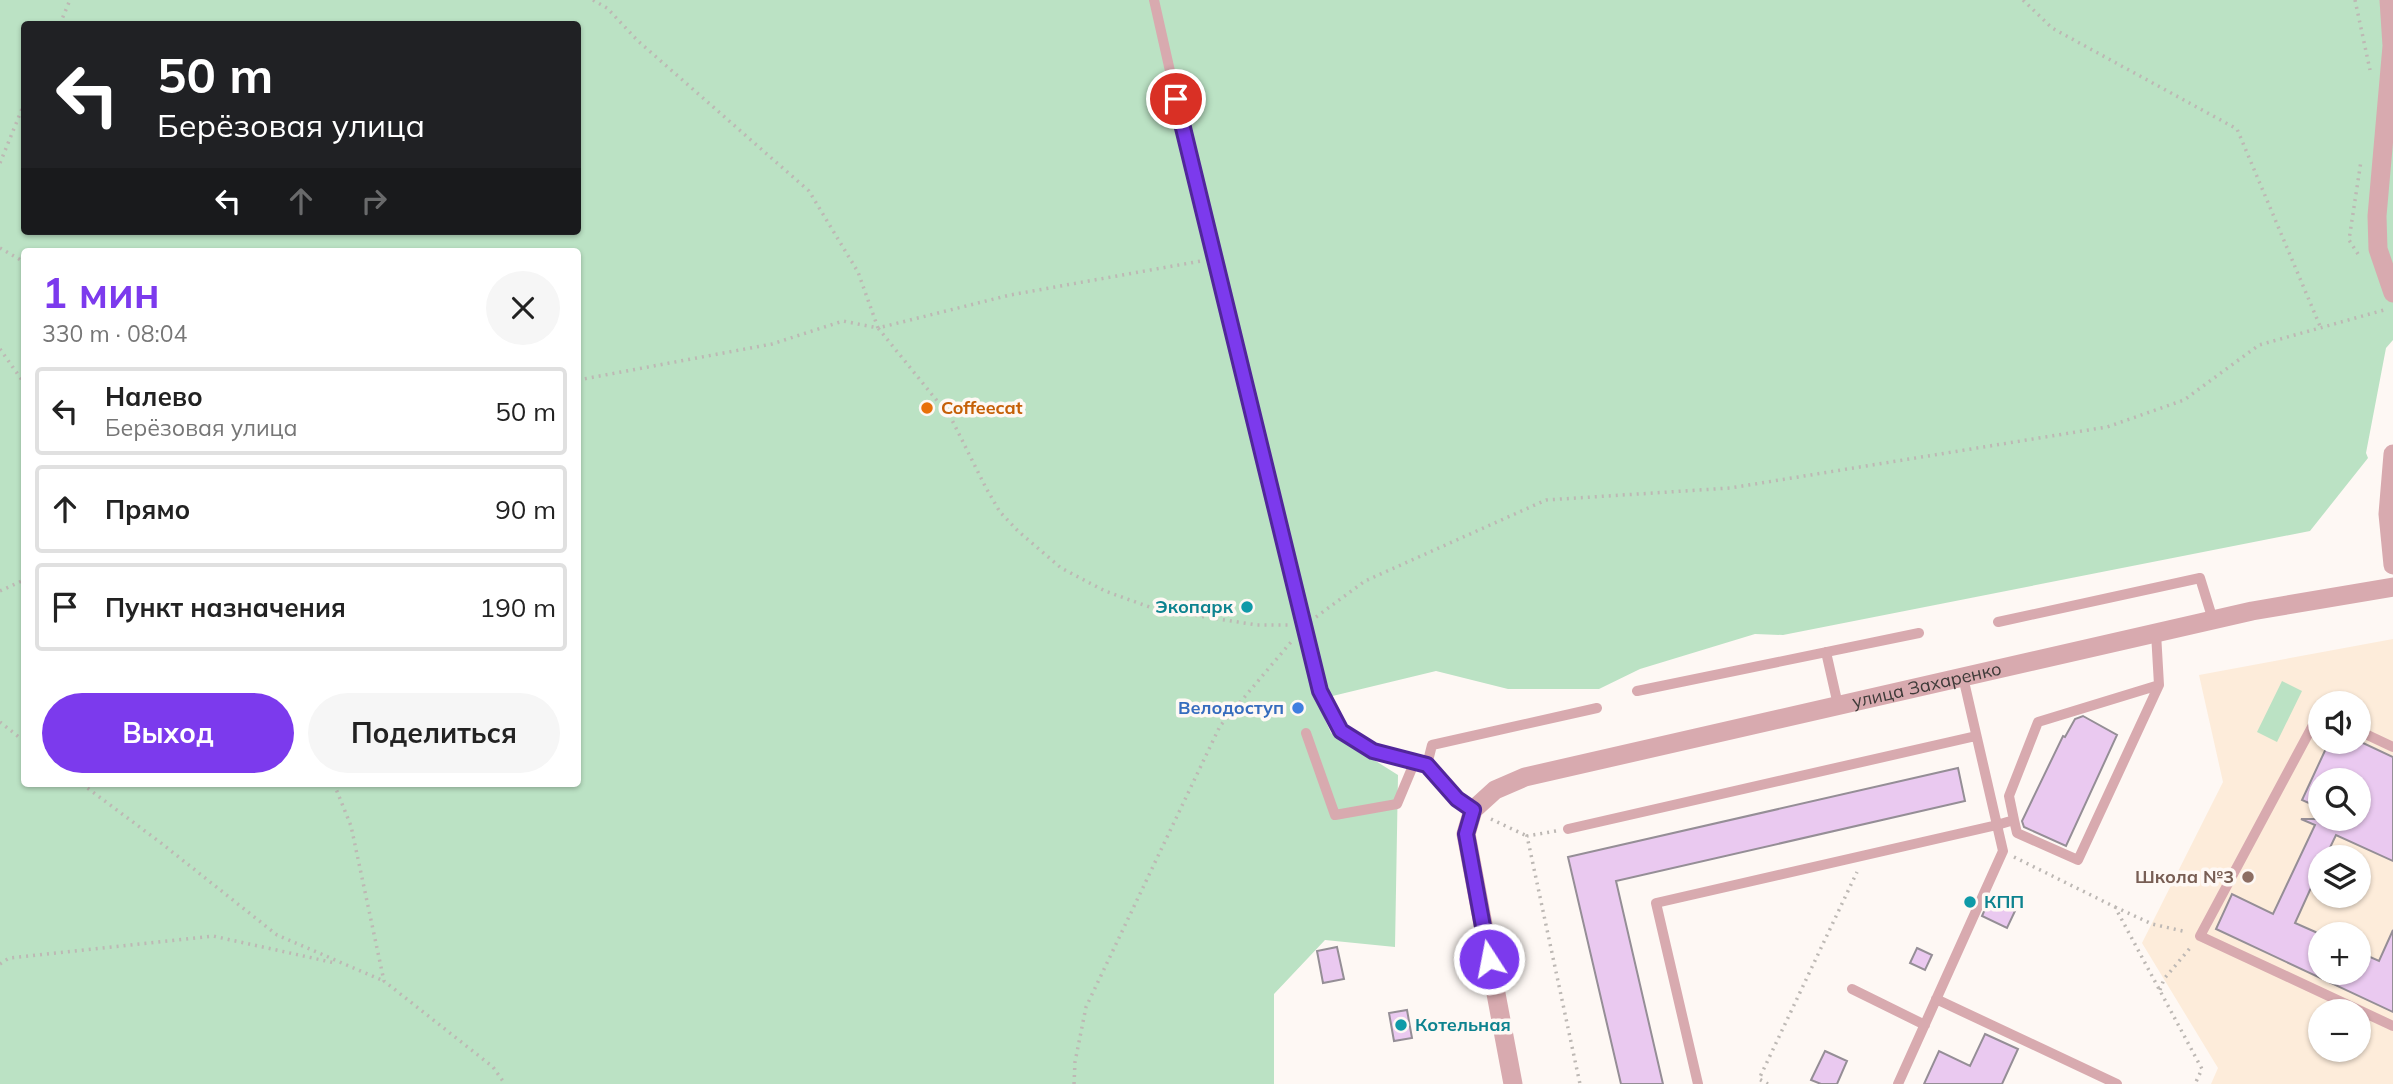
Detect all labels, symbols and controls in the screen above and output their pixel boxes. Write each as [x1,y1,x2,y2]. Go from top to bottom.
text: 50 m [157,44,273,105]
icon: left [42,49,133,140]
pin [1146,69,1206,129]
icon: arrive [1157,80,1195,118]
text: Берёзовая улица [157,105,425,145]
icon: left [209,182,247,220]
icon: ahead [282,182,320,220]
icon: right [355,182,393,220]
text: 1 мин [42,266,160,319]
button: close [486,271,560,345]
text: 330 m · 08:04 [42,319,187,348]
text: Налево [105,380,203,413]
icon: left [46,392,84,430]
text: 50 m [495,395,556,428]
place label: Coffeecat [941,396,1023,419]
marker: Coffeecat [919,400,935,416]
text: Берёзовая улица [105,413,298,442]
icon: ahead [46,490,84,528]
text: Прямо [105,493,190,526]
text: 90 m [495,493,556,526]
icon: arrive [46,588,84,626]
text: Пункт назначения [105,591,346,624]
text: 190 m [480,591,556,624]
place label: Экопарк [1155,595,1234,618]
marker: Экопарк [1239,599,1255,615]
street label: улица Захаренко [1850,657,2004,713]
map controls [2308,691,2371,1062]
button: sound [2308,691,2371,754]
button: Выход [42,693,294,773]
button: Поделиться [308,693,560,773]
place label: Велодоступ [1178,696,1284,719]
marker: Велодоступ [1290,700,1306,716]
button: search [2308,768,2371,831]
button: layers [2308,845,2371,908]
place label: Школа №3 [2135,865,2234,888]
marker: Школа №3 [2240,869,2256,885]
place label: КПП [1984,890,2024,913]
marker: КПП [1962,894,1978,910]
position arrow [1452,922,1526,996]
button: + [2308,922,2371,985]
button: − [2308,999,2371,1062]
place label: Котельная [1415,1013,1511,1036]
marker: Котельная [1393,1017,1409,1033]

